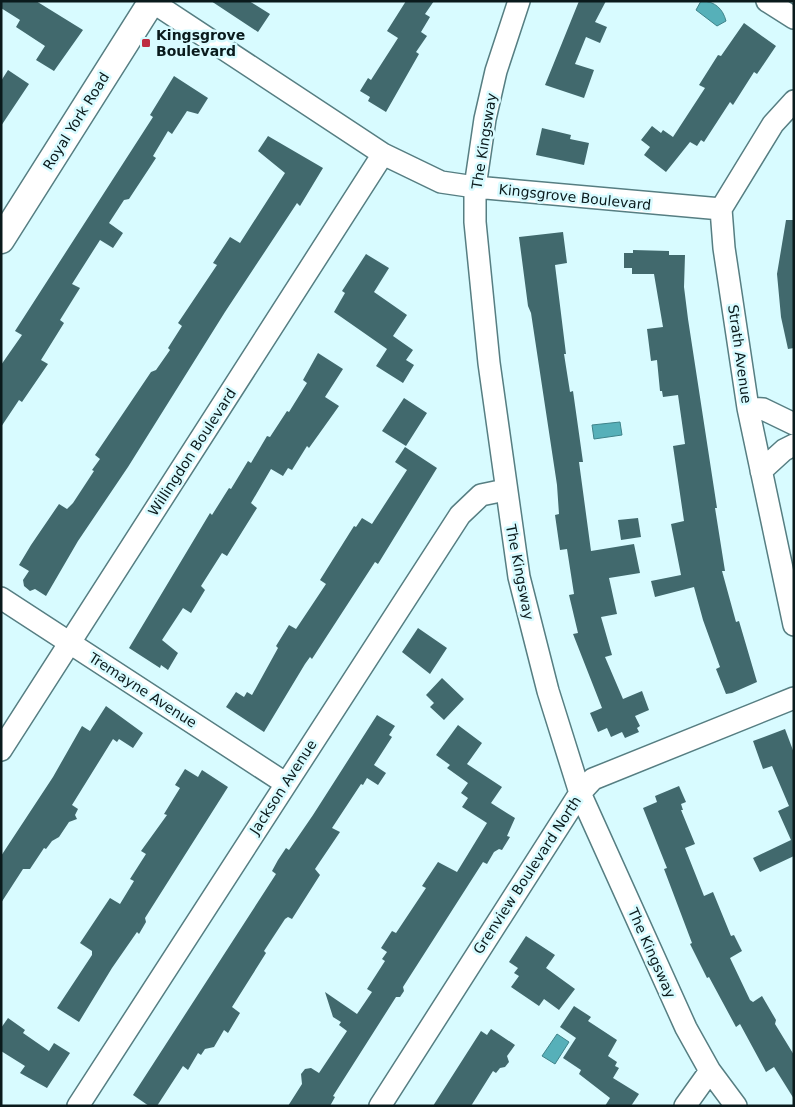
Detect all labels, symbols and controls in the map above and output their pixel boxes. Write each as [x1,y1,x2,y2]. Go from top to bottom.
place label: Kingsgrove Boulevard [156,27,245,59]
marker: Kingsgrove Boulevard [140,37,152,49]
street label: Royal York Road [40,69,112,173]
street label: The Kingsway [468,92,499,191]
street label: Kingsgrove Boulevard [498,181,652,213]
street label: Strath Avenue [725,304,755,404]
street label: Willingdon Boulevard [145,385,239,519]
street label: The Kingsway [503,522,537,621]
street label: Tremayne Avenue [85,649,200,731]
street label: Jackson Avenue [246,737,320,838]
street label: Grenview Boulevard North [470,793,584,957]
street label: The Kingsway [625,905,679,1001]

